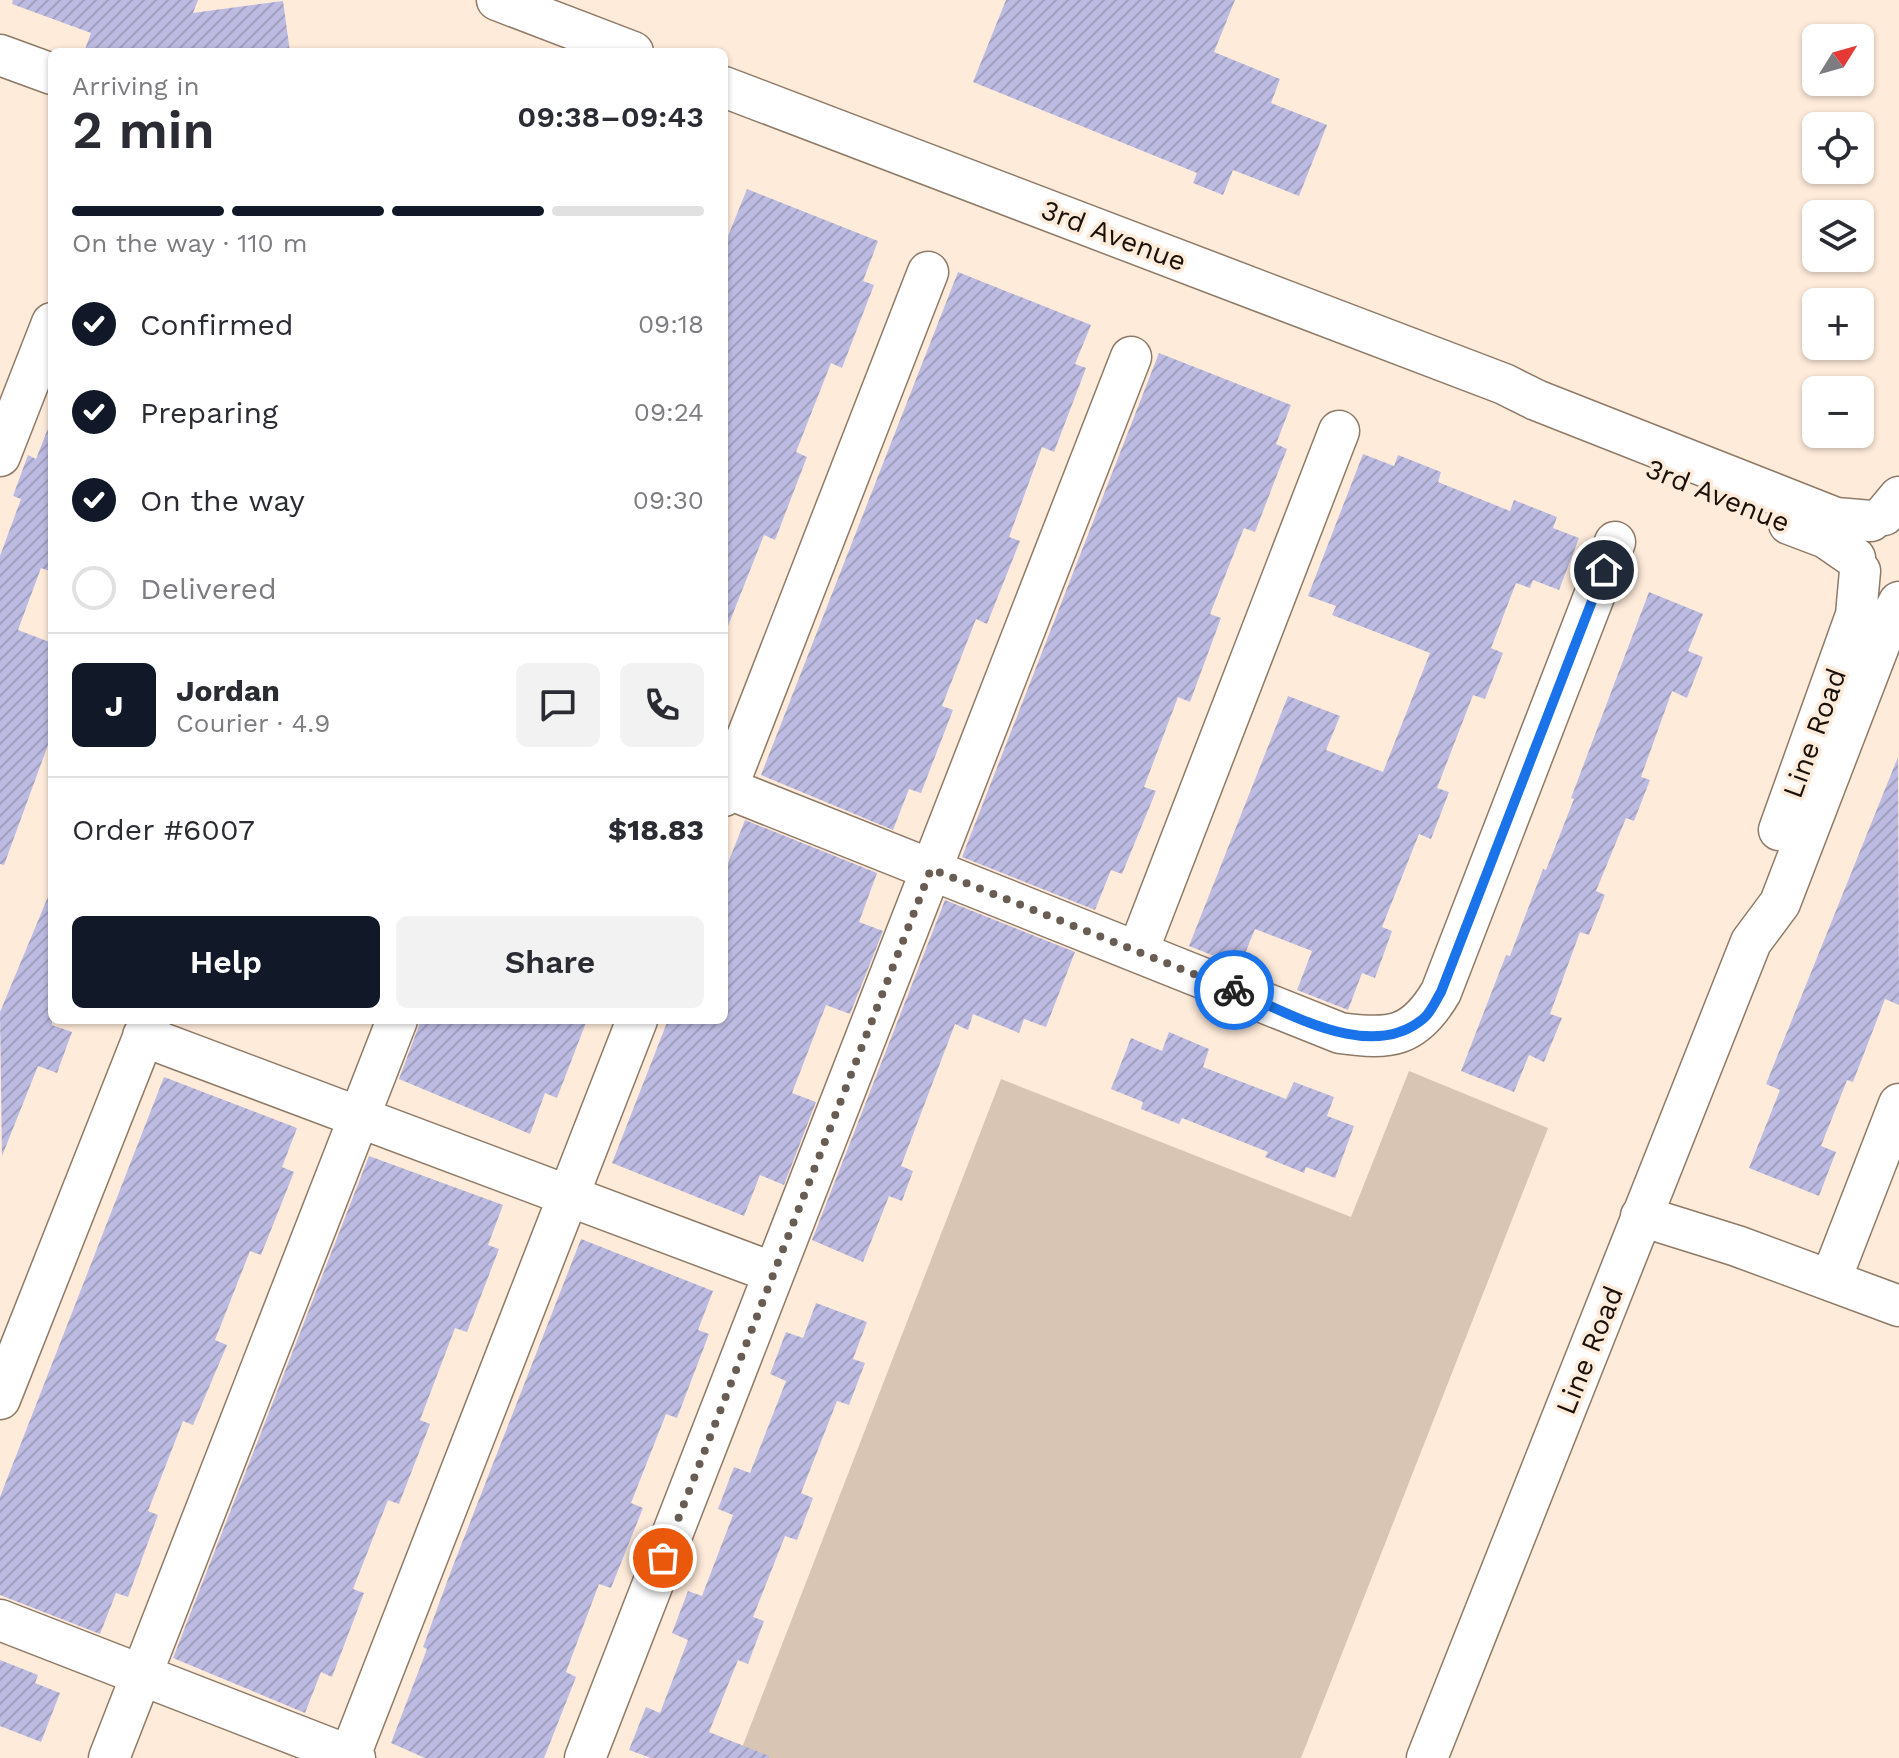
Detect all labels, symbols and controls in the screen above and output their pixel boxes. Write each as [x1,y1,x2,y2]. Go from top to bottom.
north arrow [1802,24,1874,96]
map controls [1802,24,1874,448]
text: Arriving in [72,71,200,101]
text: 09:38–09:43 [517,99,704,134]
text: 2 min [72,100,215,161]
button: locate [1802,112,1874,184]
street label: 3rd Avenue [1037,193,1191,278]
button: layers [1802,200,1874,272]
text: On the way · 110 m [72,228,307,258]
button: + [1802,288,1874,360]
icon: check [72,302,116,346]
text: Confirmed [140,307,294,342]
text: 09:18 [638,309,704,339]
button: − [1802,376,1874,448]
icon: check [72,390,116,434]
text: Preparing [140,395,278,430]
text: 09:24 [634,397,704,427]
street label: 3rd Avenue [1641,452,1795,539]
icon: check [72,478,116,522]
text: On the way [140,483,305,518]
text: 09:30 [633,485,704,515]
pin [1570,536,1638,604]
icon: home [1582,548,1626,592]
text: Delivered [140,571,277,606]
button: chat [516,663,600,747]
button: phone [620,663,704,747]
street label: Line Road [1776,664,1853,803]
text: Jordan [176,673,280,708]
text: J [105,688,123,723]
text: Courier · 4.9 [176,708,330,738]
text: Order #6007 [72,812,255,847]
text: $18.83 [608,812,704,847]
button: Help [72,916,380,1008]
button: Share [396,916,704,1008]
courier [1194,950,1274,1030]
icon: bike [1212,968,1256,1012]
street label: Line Road [1549,1281,1630,1419]
pin [629,1524,697,1592]
icon: bag [641,1536,685,1580]

